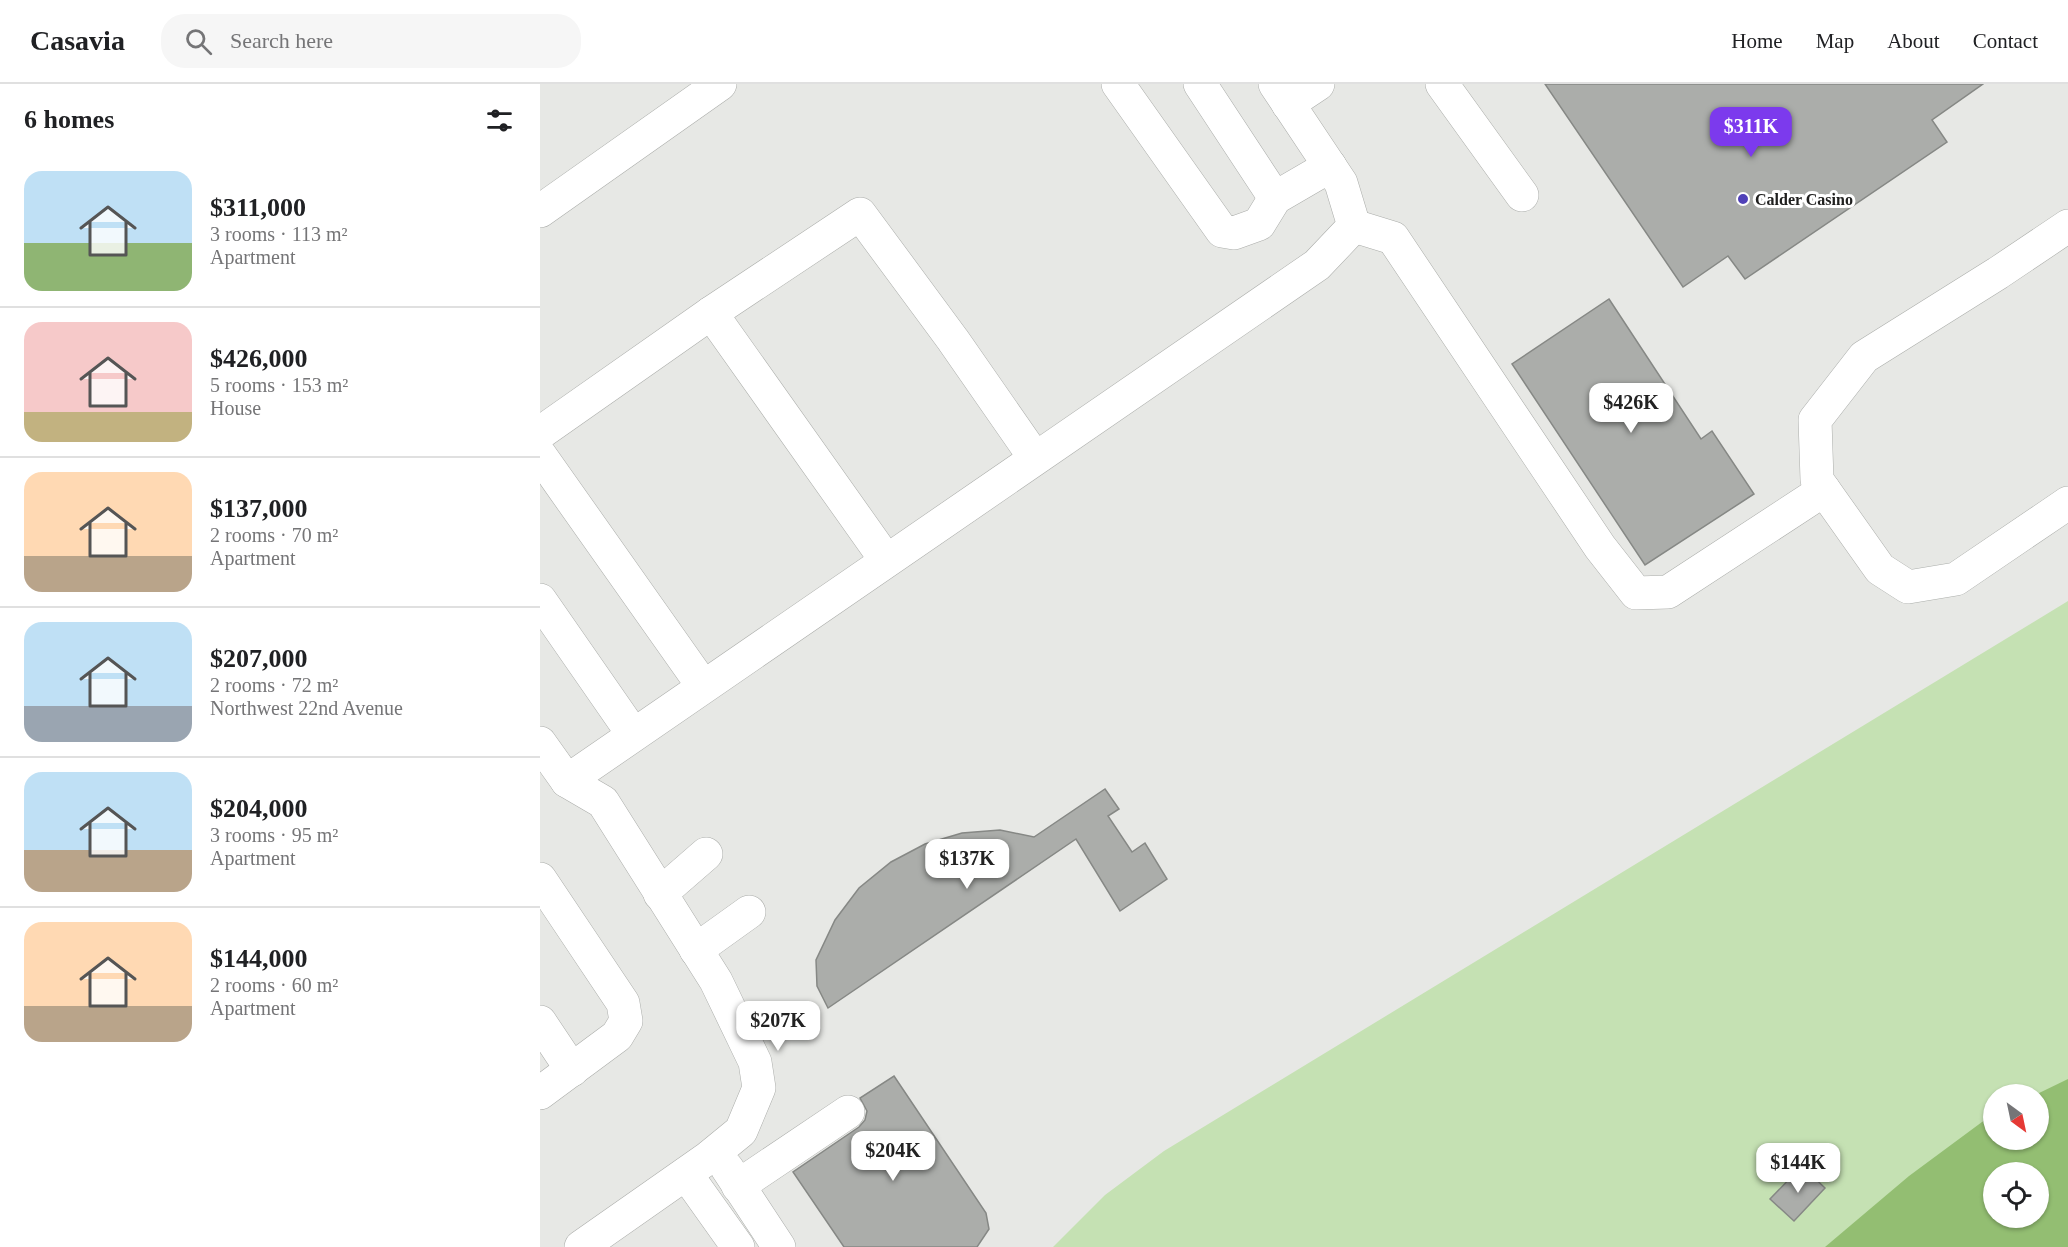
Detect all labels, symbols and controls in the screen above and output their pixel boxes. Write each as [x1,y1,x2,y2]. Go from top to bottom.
search box [161,14,581,68]
text: Casavia [30,25,125,56]
icon: search [182,25,215,58]
text: Search here [230,28,333,53]
text: Home [1731,29,1783,53]
text: Map [1816,29,1854,53]
text: About [1887,29,1940,53]
text: Contact [1973,29,2038,53]
icon: filters [483,104,516,137]
text: 6 homes [24,105,114,134]
pin: $311K [1709,107,1793,158]
text: $311K [1724,115,1778,137]
place label: Calder Casino [1755,191,1853,208]
marker: Calder Casino [1736,192,1750,206]
text: $311,000 [210,193,306,222]
icon: home [72,195,144,267]
text: 3 rooms · 113 m² [210,223,347,245]
text: Apartment [210,246,296,268]
text: $426,000 [210,344,308,373]
icon: home [72,346,144,418]
text: 5 rooms · 153 m² [210,374,348,396]
pin: $426K [1589,383,1673,434]
text: $426K [1603,391,1659,413]
text: House [210,397,261,419]
text: $137,000 [210,494,308,523]
icon: home [72,496,144,568]
text: 2 rooms · 70 m² [210,524,338,546]
text: Apartment [210,547,296,569]
text: $207,000 [210,644,308,673]
icon: home [72,646,144,718]
text: 2 rooms · 72 m² [210,674,338,696]
text: Northwest 22nd Avenue [210,697,403,719]
text: $204,000 [210,794,308,823]
icon: home [72,796,144,868]
text: 3 rooms · 95 m² [210,824,338,846]
pin: $137K [925,839,1009,890]
text: Apartment [210,847,296,869]
text: $137K [939,847,995,869]
text: $144,000 [210,944,308,973]
icon: home [72,946,144,1018]
text: 2 rooms · 60 m² [210,974,338,996]
text: Apartment [210,997,296,1019]
pin: $207K [736,1001,820,1052]
text: $207K [750,1009,806,1031]
north arrow [1983,1084,2049,1150]
map controls [1983,1084,2049,1228]
pin: $204K [851,1131,935,1182]
text: $204K [865,1139,921,1161]
pin: $144K [1756,1143,1840,1194]
text: $144K [1770,1151,1826,1173]
button: locate [1983,1162,2049,1228]

